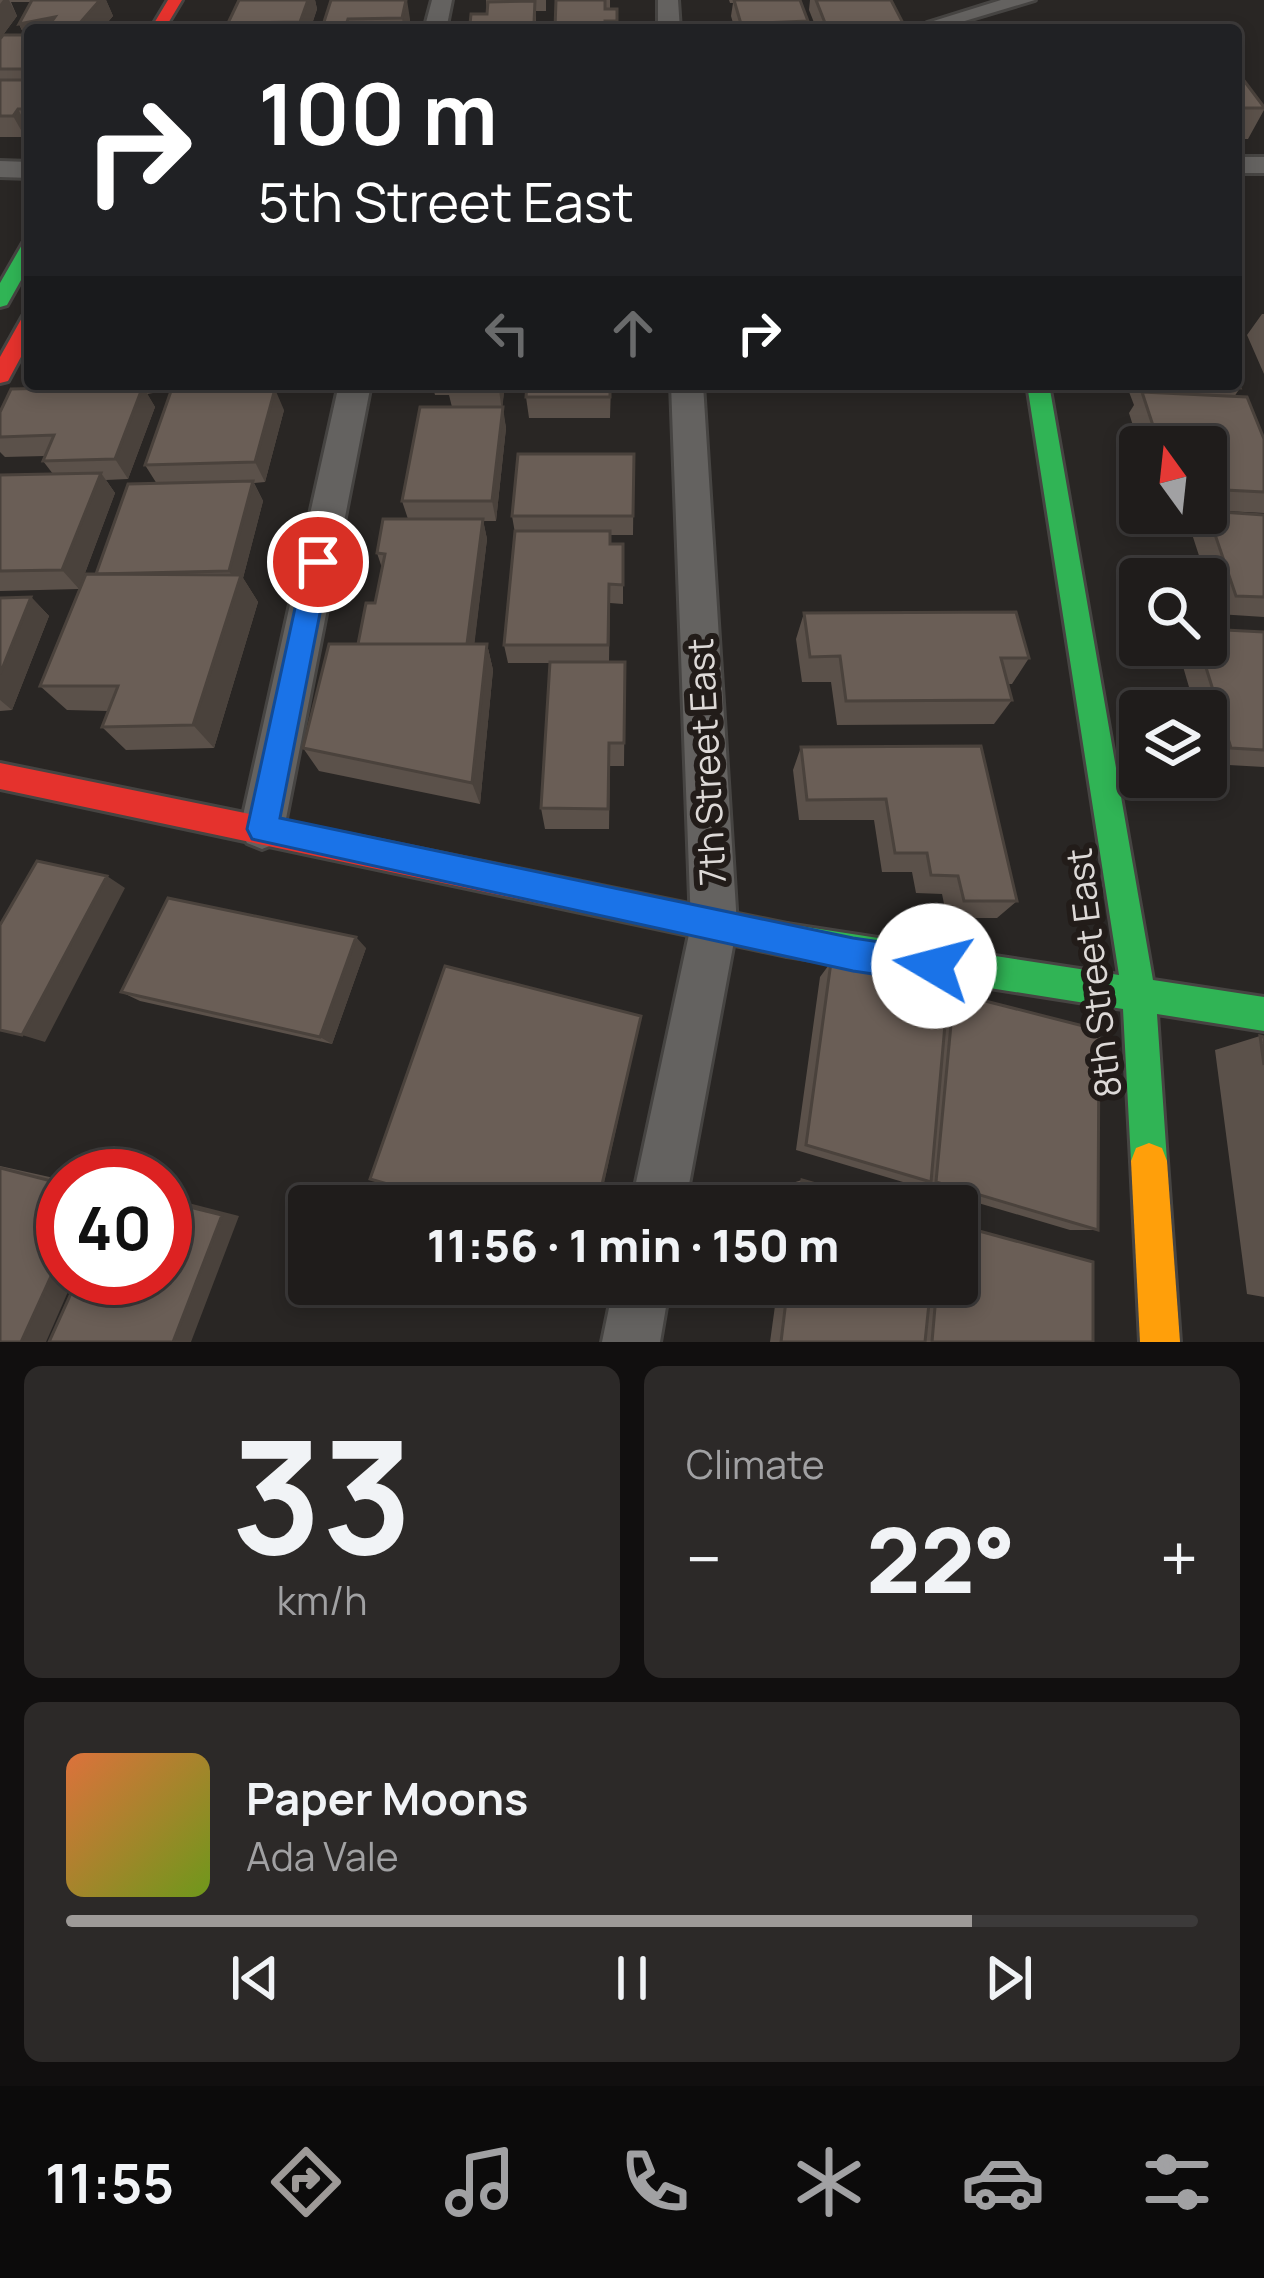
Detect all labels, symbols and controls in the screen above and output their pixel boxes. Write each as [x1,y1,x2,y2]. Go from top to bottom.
text: 100 m [258,55,498,170]
icon: right [60,72,216,228]
text: 5th Street East [258,164,634,238]
icon: left [474,300,540,366]
icon: ahead [600,300,666,366]
icon: right [726,300,792,366]
north arrow [1119,426,1227,534]
map controls [1119,426,1227,798]
pin [267,511,369,613]
icon: arrive [285,529,351,595]
button: search [1119,558,1227,666]
street label: 7th Street East [675,637,737,887]
button: layers [1119,690,1227,798]
street label: 8th Street East [1053,846,1133,1100]
position arrow [871,903,997,1029]
speed limit sign: 40 [36,1149,192,1305]
text: 11:56 · 1 min · 150 m [427,1214,839,1276]
text: 33 [231,1388,413,1601]
text: Climate [686,1437,825,1491]
text: 22° [866,1497,1015,1620]
text: − [686,1513,722,1603]
text: + [1160,1513,1198,1603]
text: km/h [277,1573,367,1627]
text: Paper Moons [246,1767,528,1829]
text: Ada Vale [246,1829,399,1883]
icon: previous [222,1945,288,2011]
icon: pause [599,1945,665,2011]
icon: next [976,1945,1042,2011]
icon: directions [264,2140,348,2224]
icon: music [438,2140,522,2224]
icon: phone [613,2140,697,2224]
icon: climate [787,2140,871,2224]
icon: car [961,2140,1045,2224]
icon: filters [1135,2140,1219,2224]
text: 11:55 [45,2145,174,2219]

